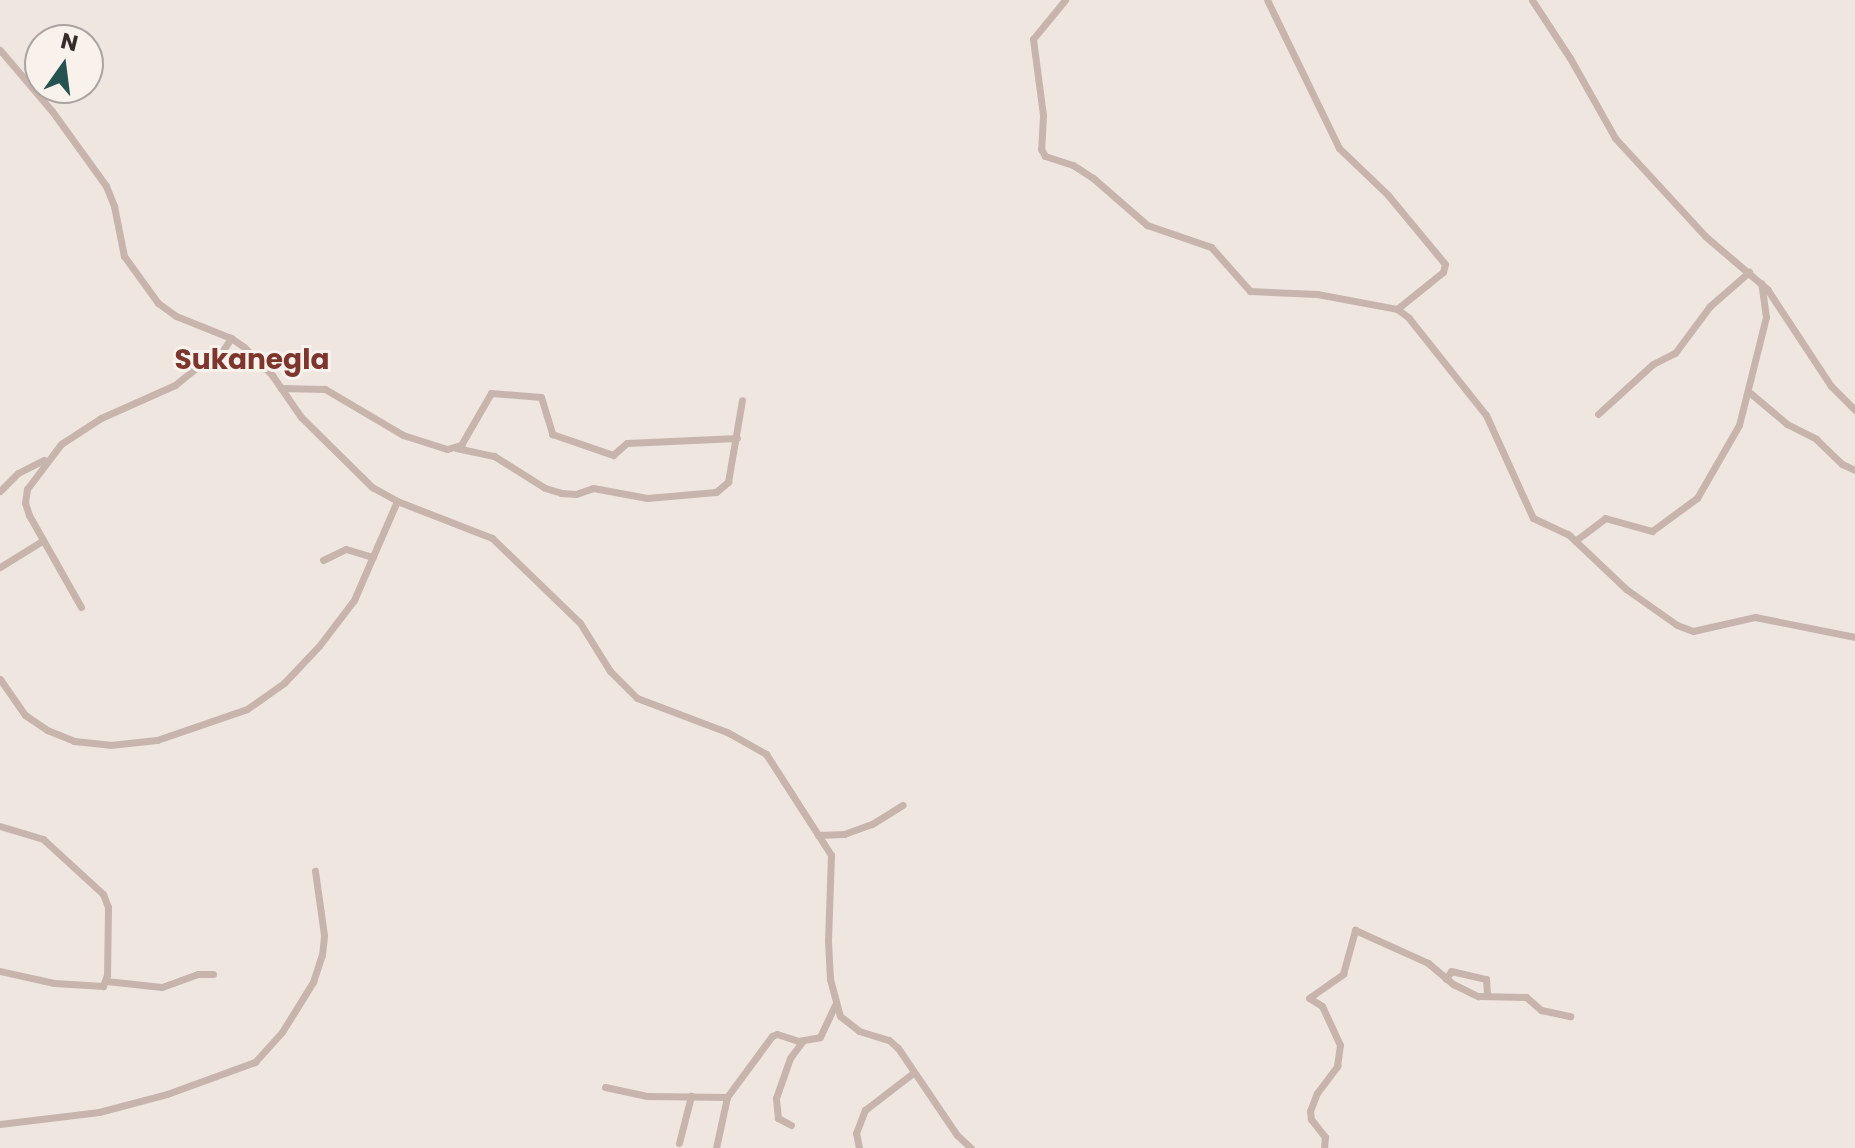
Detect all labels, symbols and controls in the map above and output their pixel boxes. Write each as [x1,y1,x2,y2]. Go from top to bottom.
north arrow [24,24,104,104]
text: N [58,25,81,59]
district label: Sukanegla [175,343,329,377]

